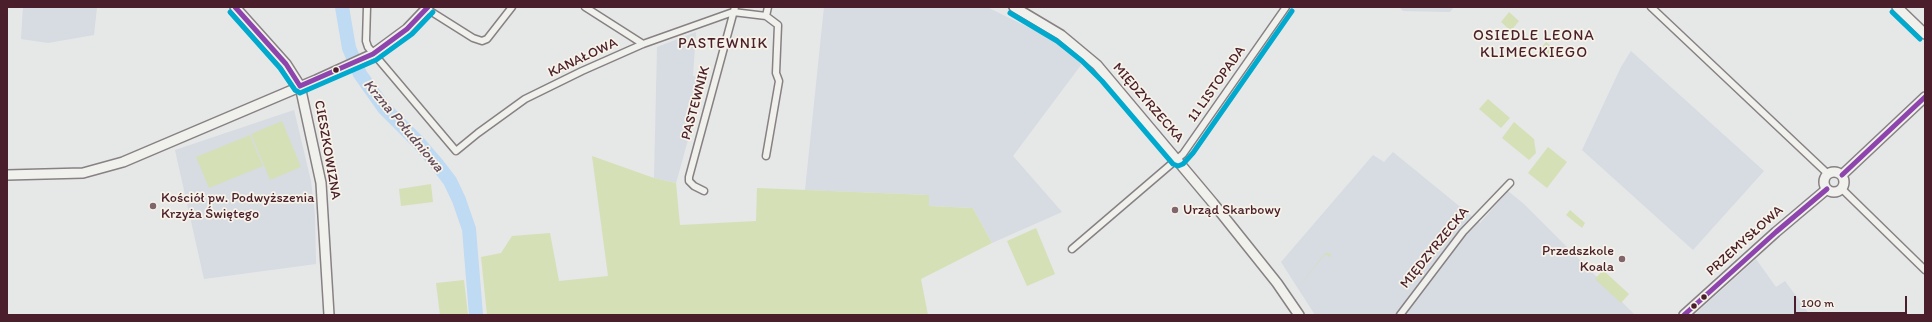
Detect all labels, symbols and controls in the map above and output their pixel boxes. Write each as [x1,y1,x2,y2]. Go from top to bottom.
district label: OSIEDLE LEONA KLIMECKIEGO [1474,27,1594,62]
street label: KANAŁOWA [546,35,620,81]
district label: PASTEWNIK [678,35,768,53]
street label: 11 LISTOPADA [1185,43,1249,125]
street label: MIĘDZYRZECKA [1109,60,1187,146]
street label: PASTEWNIK [678,64,714,142]
unlabelled marker [331,65,341,75]
water label: Krzna Południowa [359,76,447,176]
street label: CIESZKOWIZNA [310,99,344,201]
place label: Kościół pw. Podwyższenia Krzyża Świętego [161,190,314,222]
marker: Kościół pw. Podwyższenia Krzyża Świętego [148,201,158,211]
place label: Urząd Skarbowy [1183,202,1280,218]
street label: PRZEMYSŁOWA [1703,202,1787,280]
street label: MIĘDZYRZECKA [1397,204,1473,292]
marker: Urząd Skarbowy [1170,205,1180,215]
place label: Przedszkole Koala [1542,243,1614,276]
marker: Przedszkole Koala [1617,254,1627,264]
scale bar [1796,288,1909,314]
unlabelled marker [1699,292,1709,302]
text: 100 m [1801,296,1834,310]
unlabelled marker [1689,301,1699,311]

